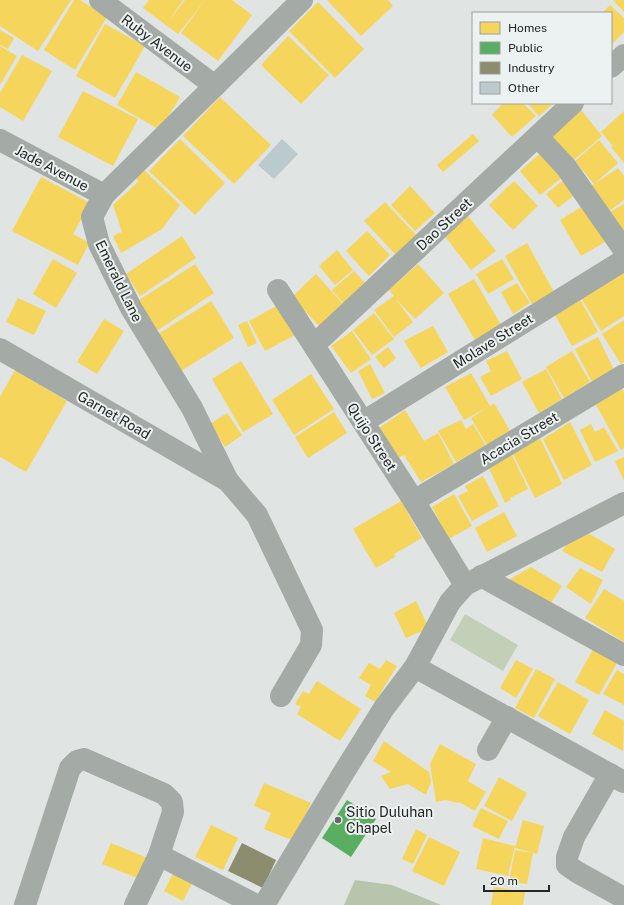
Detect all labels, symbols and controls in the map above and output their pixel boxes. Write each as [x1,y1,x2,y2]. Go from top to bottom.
street label: Ruby Avenue [118,11,196,75]
legend [472,12,612,104]
text: Homes [508,21,547,35]
text: Public [508,41,543,55]
text: Industry [508,61,555,75]
text: Other [508,81,540,95]
street label: Jade Avenue [13,142,92,194]
street label: Dao Street [413,194,475,254]
street label: Emerald Lane [92,238,146,324]
street label: Molave Street [450,310,536,372]
street label: Garnet Road [75,388,153,442]
street label: Quijo Street [344,400,400,474]
street label: Acacia Street [477,408,561,468]
place label: Sitio Duluhan Chapel [346,804,433,836]
marker: Sitio Duluhan Chapel [333,815,343,825]
scale bar [484,867,549,893]
text: 20 m [490,874,518,888]

